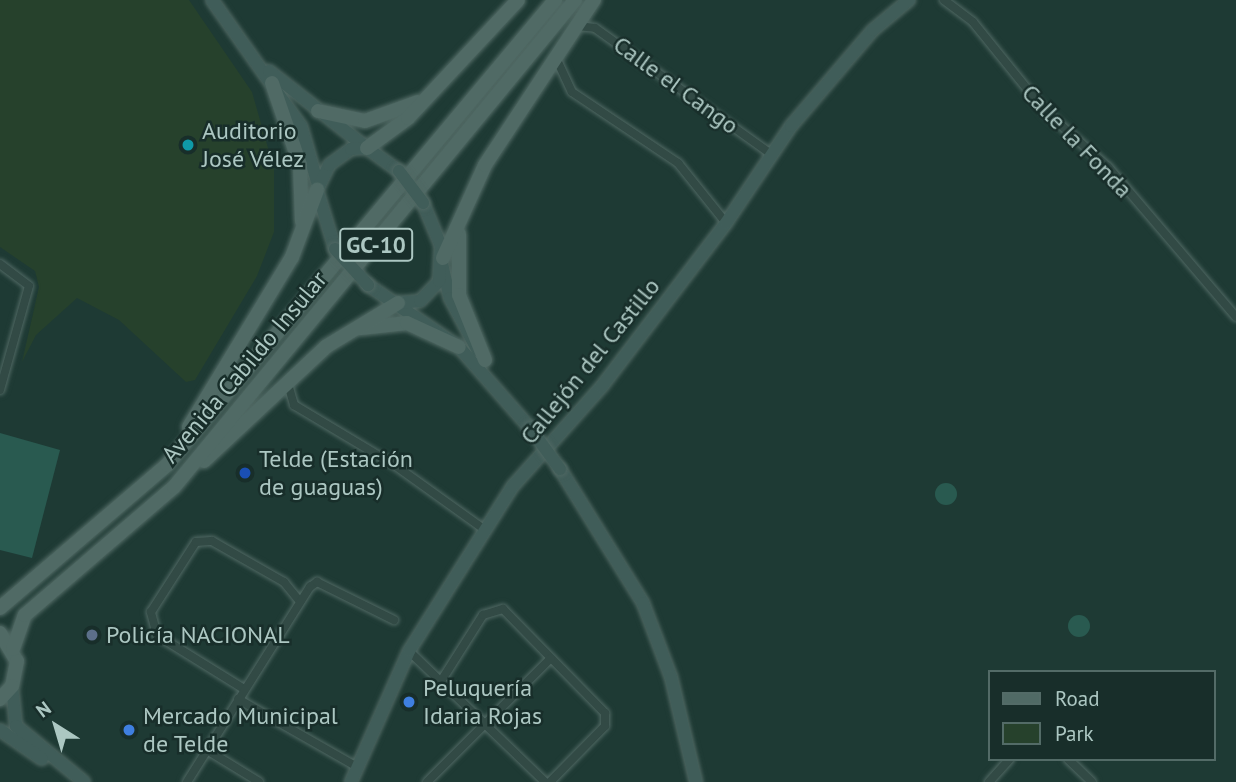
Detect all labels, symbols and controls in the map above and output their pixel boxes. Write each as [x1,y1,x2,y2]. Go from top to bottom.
street label: Calle el Cango [608,30,744,140]
street label: Calle la Fonda [1016,78,1138,204]
place label: Auditorio José Vélez [202,117,305,173]
marker: Auditorio José Vélez [180,137,196,153]
road number: GC-10 [338,226,414,264]
street label: Avenida Cabildo Insular [155,265,333,469]
street label: Callejón del Castillo [514,272,666,450]
place label: Telde (Estación de guaguas) [259,445,413,501]
marker: Telde (Estación de guaguas) [237,465,253,481]
place label: Policía NACIONAL [106,621,290,649]
marker: Policía NACIONAL [84,627,100,643]
legend [988,670,1215,761]
place label: Peluquería Idaria Rojas [423,674,542,730]
text: Road [1055,685,1099,712]
north arrow [21,691,91,761]
marker: Peluquería Idaria Rojas [401,694,417,710]
text: N [31,696,56,723]
place label: Mercado Municipal de Telde [143,702,338,758]
text: Park [1055,720,1094,747]
marker: Mercado Municipal de Telde [121,722,137,738]

